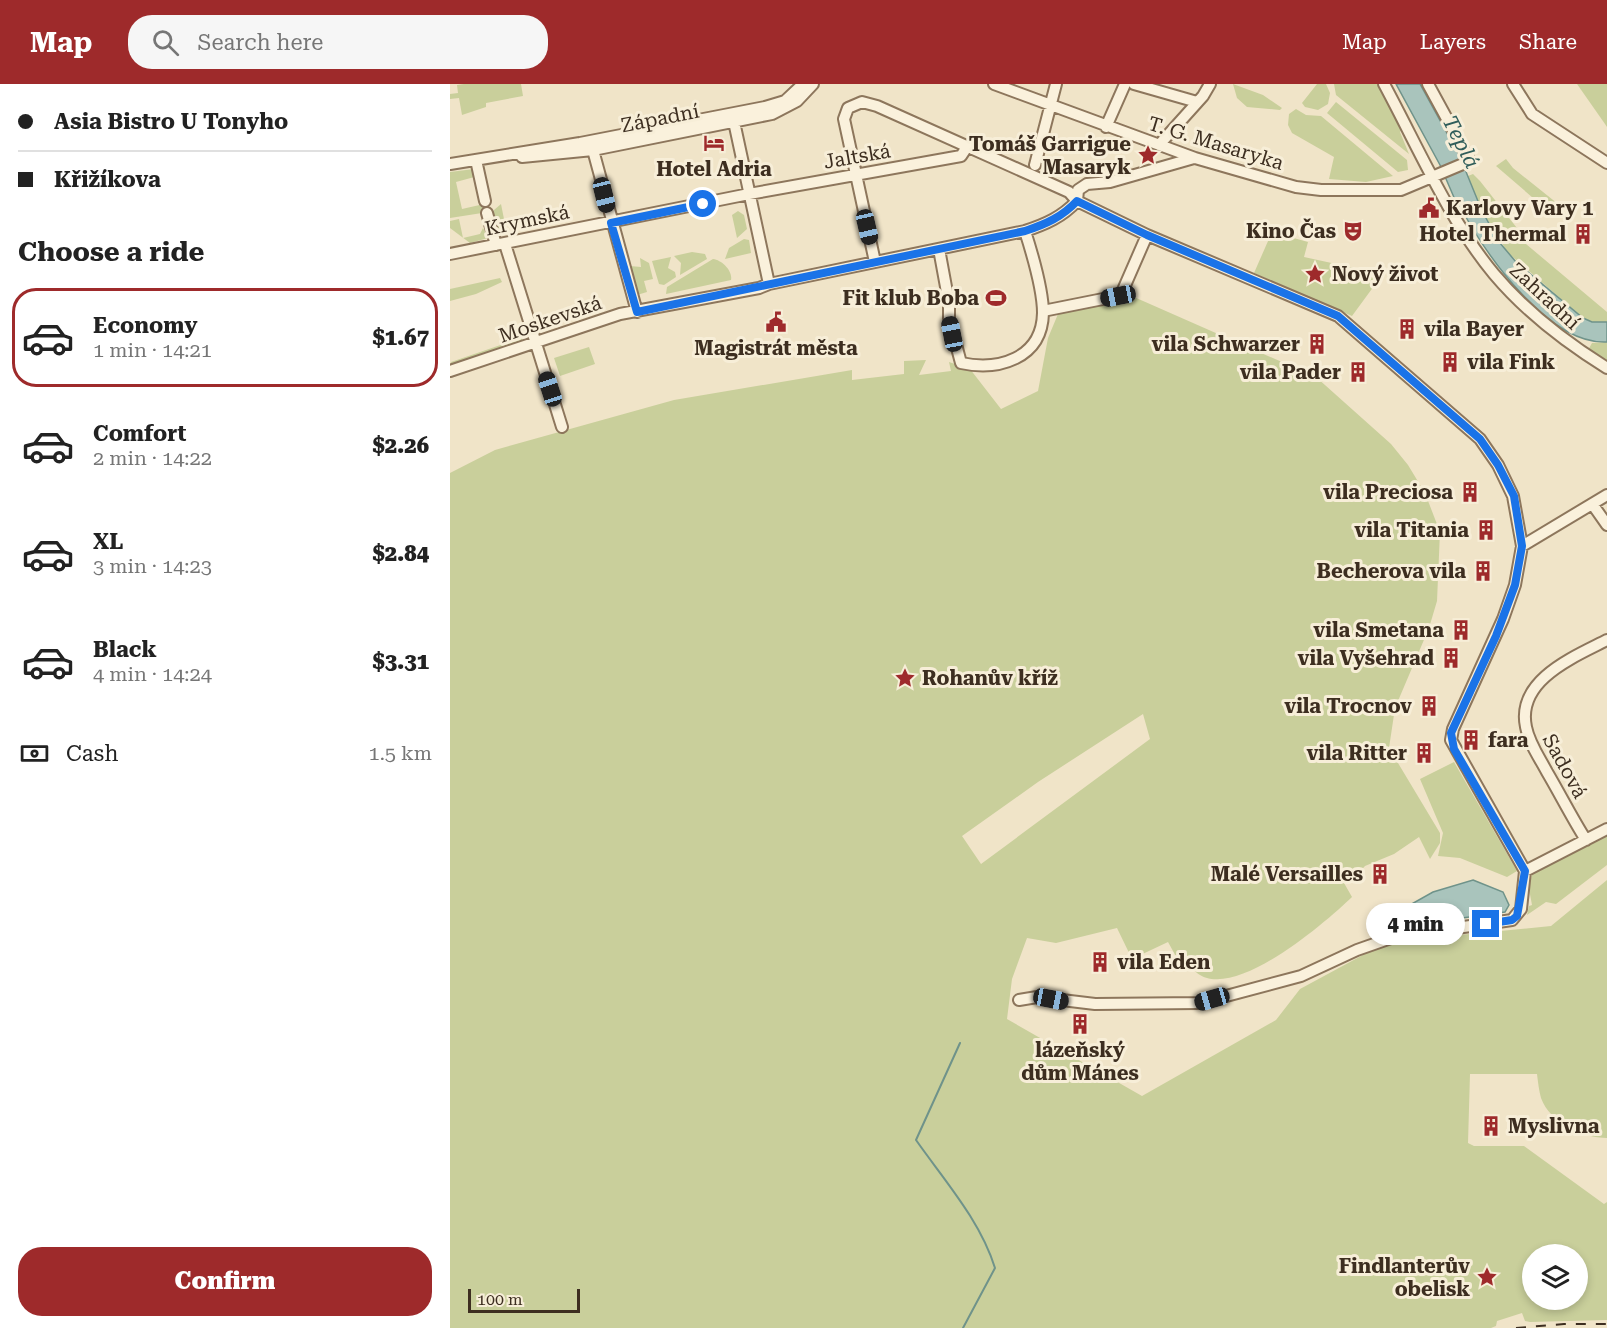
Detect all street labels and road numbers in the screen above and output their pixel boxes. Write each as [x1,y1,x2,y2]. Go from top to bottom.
street label: Západní [619,99,701,137]
street label: T. G. Masaryka [1145,111,1287,175]
street label: Jaltská [822,138,893,174]
street label: Krymská [483,199,571,241]
street label: Zahradní [1505,257,1585,335]
street label: Moskevská [495,290,605,348]
street label: Sadová [1538,730,1593,803]

